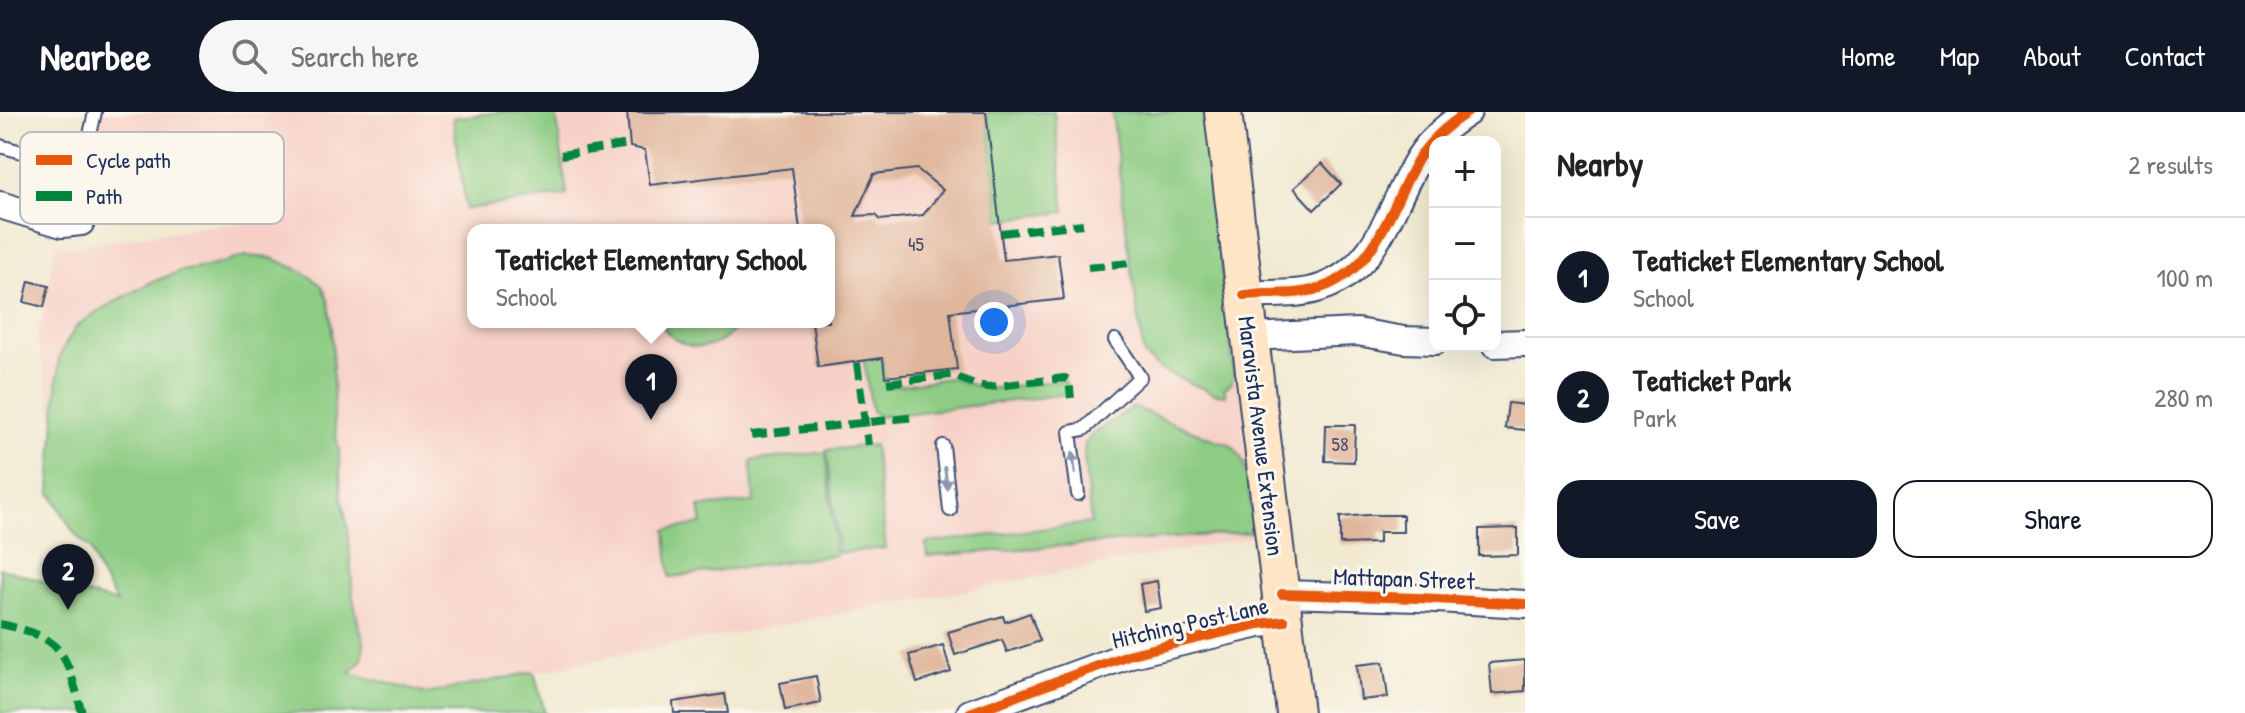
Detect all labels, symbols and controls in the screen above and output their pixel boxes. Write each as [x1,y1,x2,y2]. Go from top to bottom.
search box [199,20,759,92]
text: Nearbee [40,30,151,82]
icon: search [227,34,271,78]
text: Search here [291,36,419,76]
text: Home [1841,37,1896,75]
text: Map [1940,37,1979,75]
text: About [2023,37,2081,75]
text: Contact [2125,37,2205,75]
legend [20,132,284,224]
map controls [1429,136,1501,352]
button: + [1429,136,1501,208]
text: Nearby [1557,141,1643,187]
text: Cycle path [86,145,170,175]
text: 2 results [2128,147,2213,182]
text: Path [86,181,122,211]
button: − [1429,208,1501,280]
popup [467,224,835,328]
house number: 45 [908,230,925,257]
text: Teaticket Elementary School [496,239,806,279]
text: Teaticket Elementary School [1633,240,1944,280]
text: 1 [1578,260,1588,295]
text: 100 m [2157,260,2213,295]
text: School [496,279,557,314]
button: locate [1429,280,1501,352]
text: School [1633,280,1694,315]
your location [974,302,1014,342]
street label: Maravista Avenue Extension [1231,314,1293,558]
pin: 1 [625,354,677,420]
text: Teaticket Park [1633,360,1791,400]
text: 2 [1577,380,1589,415]
text: 280 m [2154,380,2213,415]
text: Park [1633,400,1677,435]
house number: 58 [1331,430,1349,457]
one-way arrow [1068,450,1081,475]
one-way arrow [940,466,953,491]
button: Save [1557,480,1877,558]
button: Share [1893,480,2213,558]
pin: 2 [42,544,94,610]
street label: Mattapan Street [1333,560,1476,596]
street label: Hitching Post Lane [1109,588,1272,656]

